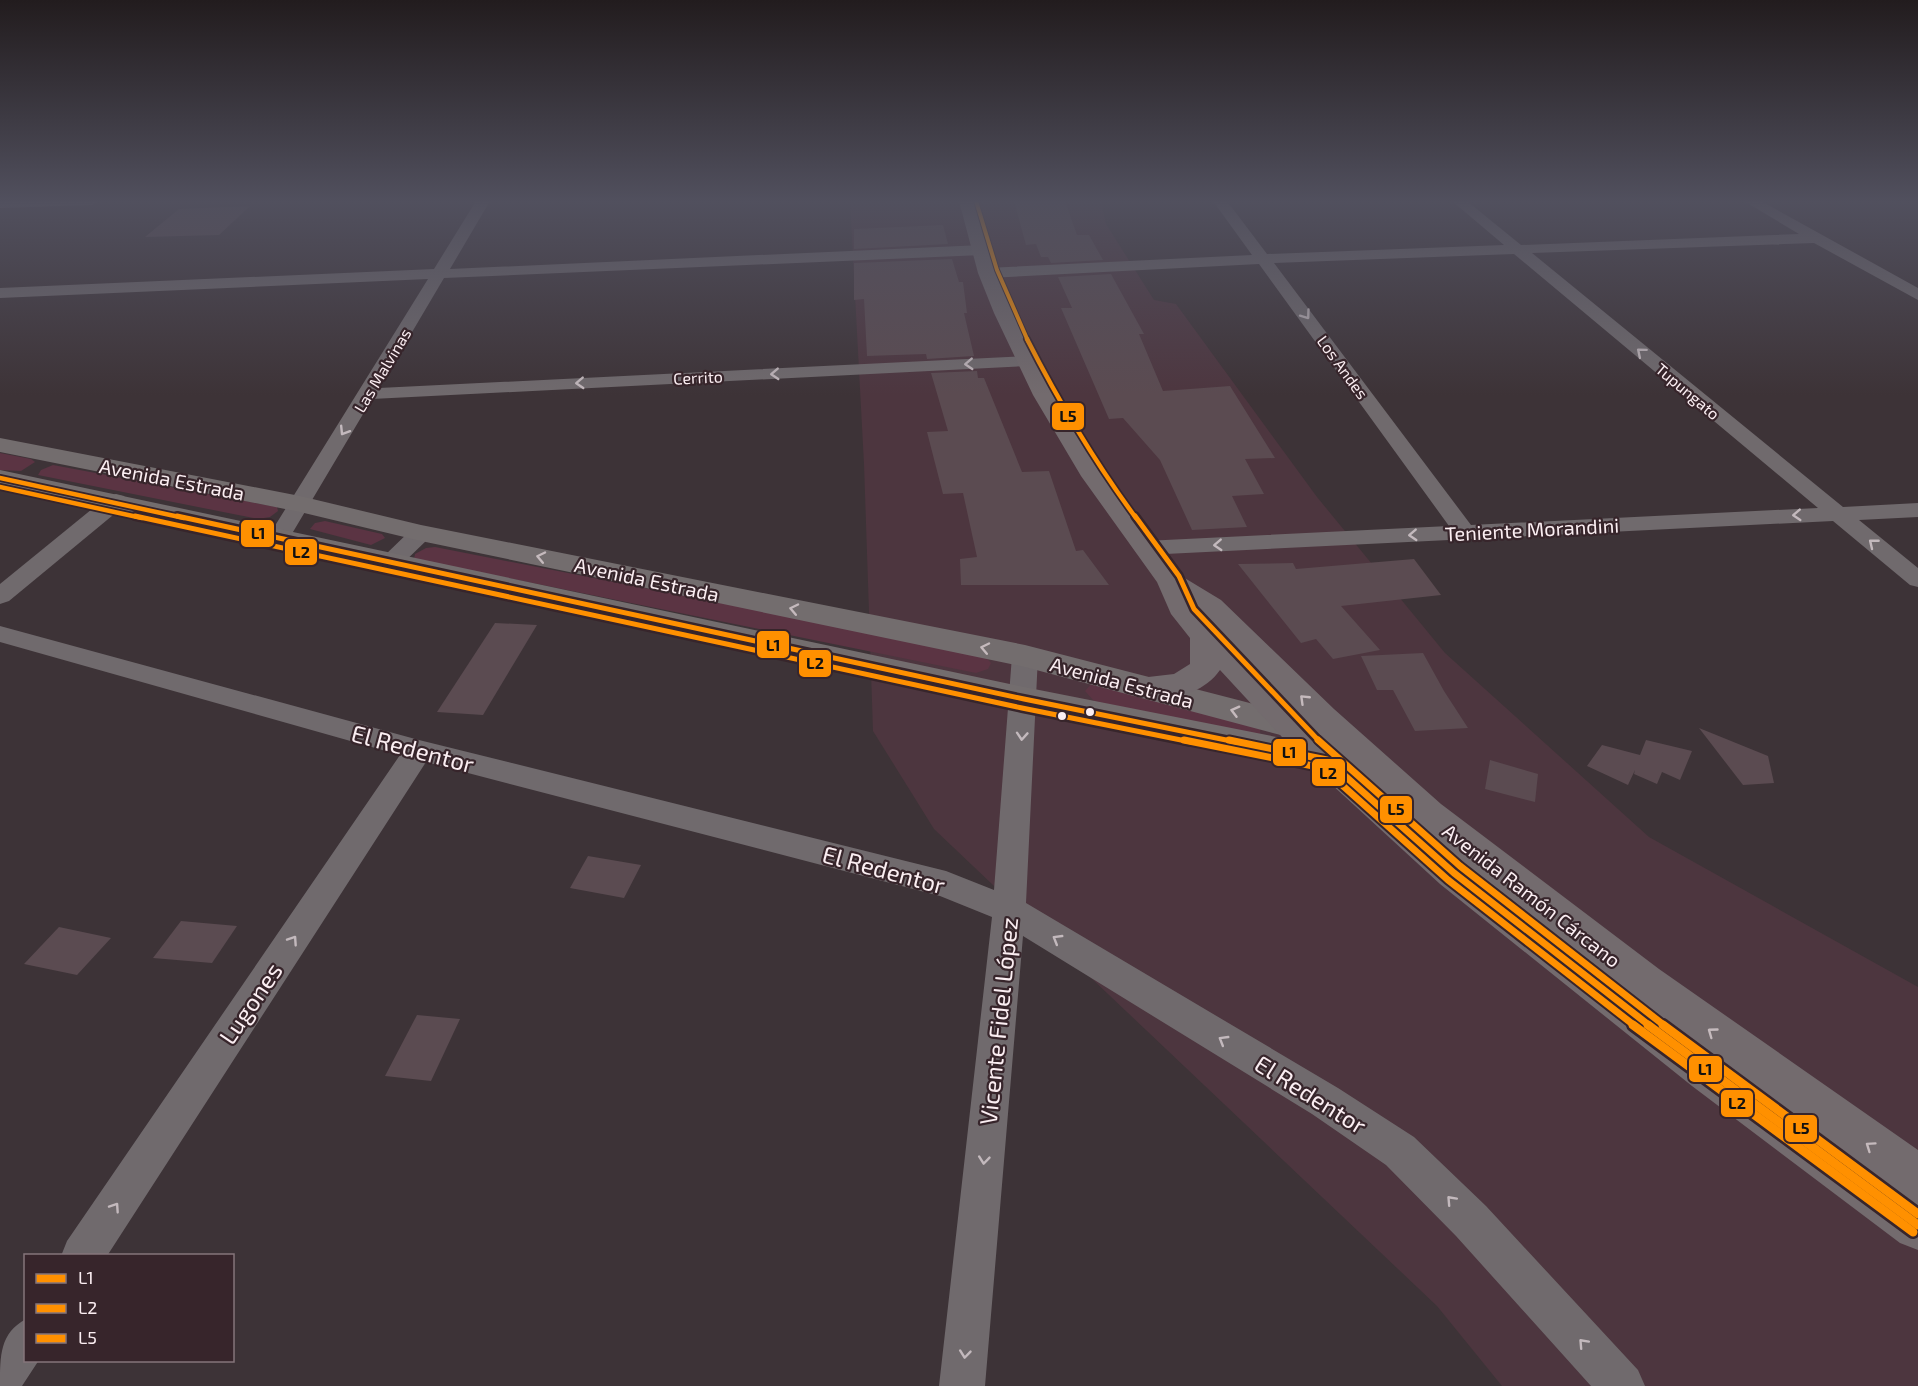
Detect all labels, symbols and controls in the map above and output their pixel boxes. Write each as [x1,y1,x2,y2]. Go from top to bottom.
one-way arrow [1298,309,1309,320]
street label: Las Malvinas [350,325,414,415]
street label: Los Andes [1314,332,1372,402]
one-way arrow [1637,348,1648,359]
one-way arrow [965,357,974,370]
street label: Tupungato [1652,359,1724,423]
street label: Cerrito [673,366,723,388]
one-way arrow [770,367,779,380]
one-way arrow [575,377,584,390]
line badge: L5 [1051,402,1085,431]
text: L5 [1059,406,1077,425]
one-way arrow [340,425,352,435]
street label: Avenida Estrada [97,453,247,505]
one-way arrow [1792,509,1801,522]
street label: Teniente Morandini [1444,512,1620,546]
line badge: L1 [240,519,275,548]
text: L1 [251,523,265,542]
one-way arrow [1409,529,1418,542]
line badge: L2 [284,538,318,566]
one-way arrow [1214,538,1223,551]
one-way arrow [1869,539,1880,550]
text: L2 [292,542,310,561]
one-way arrow [536,552,546,565]
street label: Avenida Estrada [573,552,721,606]
one-way arrow [789,603,799,616]
line badge: L1 [756,630,790,659]
text: L1 [766,635,780,654]
one-way arrow [980,642,990,655]
line badge: L2 [798,649,832,678]
street label: Avenida Estrada [1048,651,1196,713]
text: L2 [806,653,824,672]
one-way arrow [1300,695,1311,706]
unlabelled marker [1084,706,1096,718]
one-way arrow [1230,706,1240,719]
unlabelled marker [1056,710,1068,722]
street label: El Redentor [348,718,478,778]
one-way arrow [1016,731,1029,740]
line badge: L1 [1272,738,1307,767]
text: L1 [1282,742,1296,761]
line badge: L2 [1311,758,1346,787]
text: L2 [1319,763,1337,782]
line badge: L5 [1379,795,1413,824]
text: L5 [1387,799,1405,818]
street label: Avenida Ramón Cárcano [1438,818,1626,972]
street label: El Redentor [819,839,949,899]
street label: Vicente Fidel López [973,916,1023,1126]
one-way arrow [1053,934,1063,946]
one-way arrow [285,935,296,946]
street label: Lugones [212,957,288,1049]
one-way arrow [1707,1028,1718,1039]
one-way arrow [1219,1035,1229,1047]
street label: El Redentor [1250,1048,1372,1140]
line badge: L1 [1688,1055,1723,1083]
text: L1 [1698,1059,1712,1078]
line badge: L2 [1720,1089,1754,1118]
text: L2 [1728,1093,1746,1112]
line badge: L5 [1784,1114,1818,1143]
text: L5 [1792,1118,1810,1137]
one-way arrow [1866,1142,1877,1153]
one-way arrow [978,1155,991,1165]
one-way arrow [1447,1196,1458,1207]
one-way arrow [107,1203,119,1213]
legend [24,1254,234,1362]
text: L1 [78,1266,94,1288]
text: L2 [78,1296,97,1318]
text: L5 [78,1326,97,1348]
one-way arrow [1579,1339,1590,1350]
one-way arrow [959,1349,972,1359]

